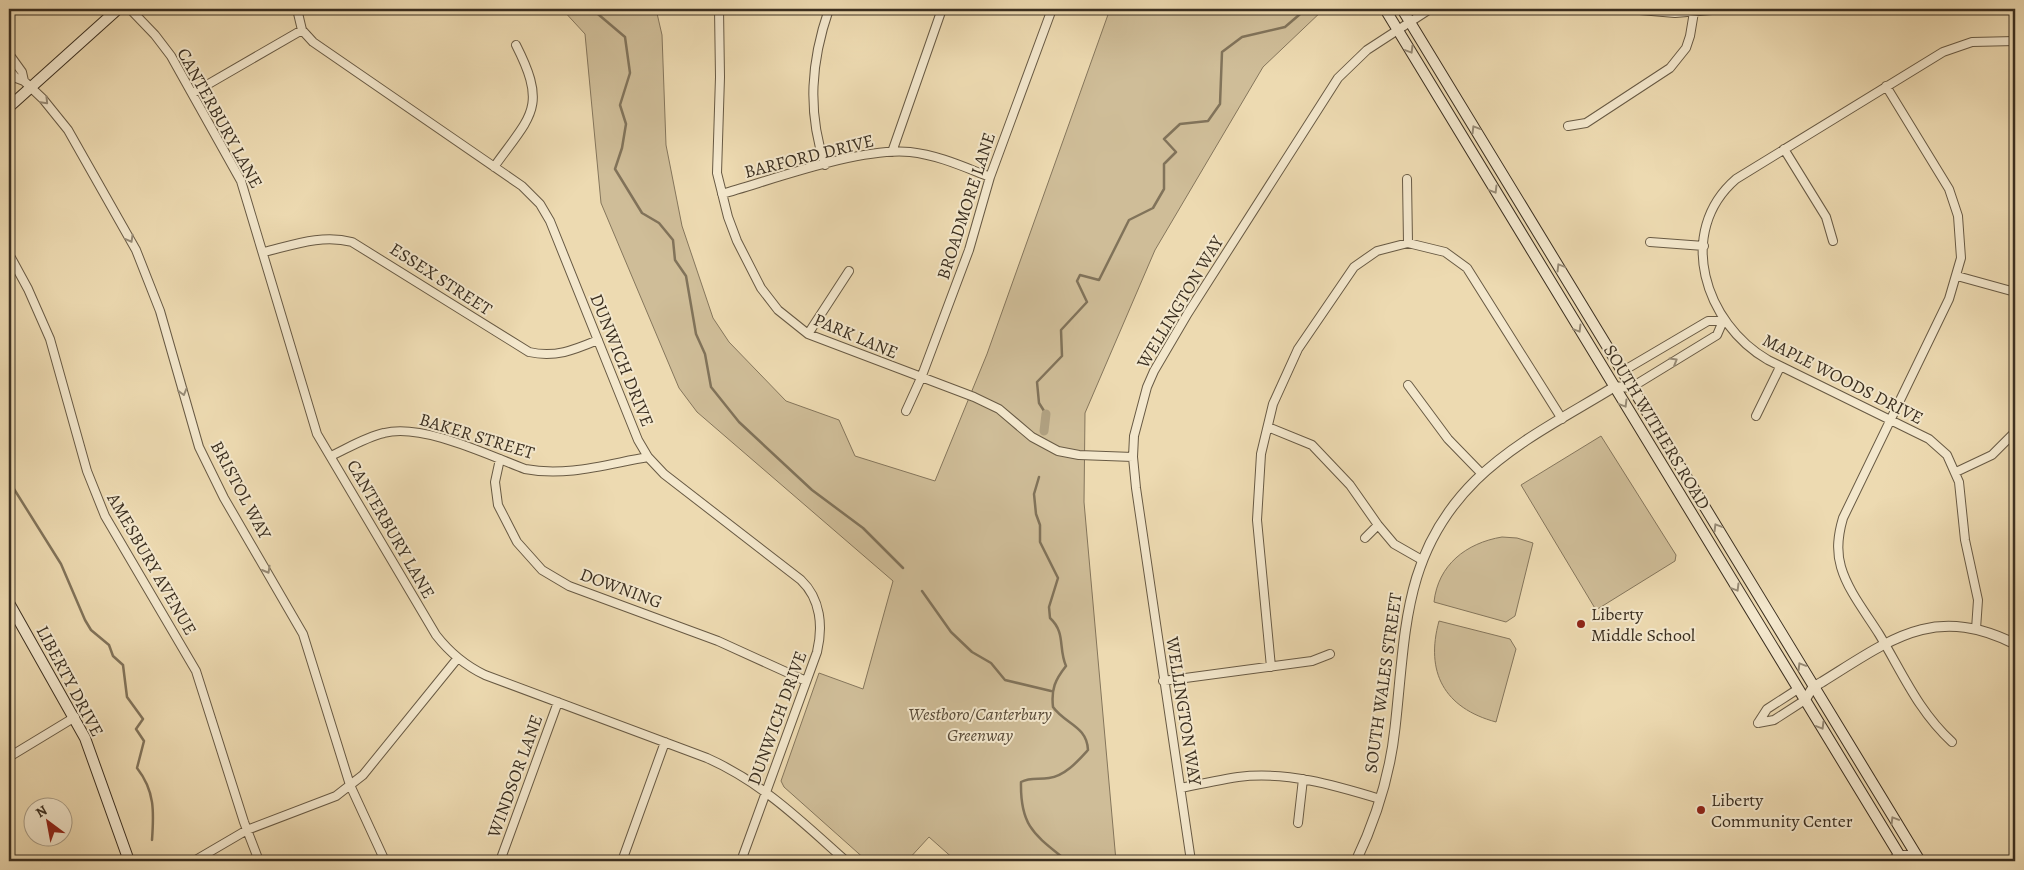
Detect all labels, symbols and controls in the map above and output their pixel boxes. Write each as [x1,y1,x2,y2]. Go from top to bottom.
street label: CANTERBURY LANE [172,44,268,192]
one-way arrow [1404,45,1414,54]
one-way arrow [39,96,48,105]
one-way arrow [1472,125,1482,134]
street label: BARFORD DRIVE [742,128,876,184]
street label: BROADMORE LANE [931,129,1001,283]
one-way arrow [1488,184,1498,193]
street label: WELLINGTON WAY [1130,230,1230,374]
one-way arrow [124,234,134,243]
street label: ESSEX STREET [385,237,497,321]
one-way arrow [1556,264,1566,273]
street label: DUNWICH DRIVE [584,290,660,430]
street label: PARK LANE [810,307,902,365]
one-way arrow [1572,323,1582,332]
street label: MAPLE WOODS DRIVE [1759,328,1927,430]
street label: SOUTH WITHERS ROAD [1598,340,1716,514]
one-way arrow [1668,358,1677,368]
one-way arrow [177,388,188,397]
one-way arrow [1618,399,1628,408]
street label: BAKER STREET [416,407,538,465]
street label: BRISTOL WAY [205,437,278,544]
street label: CANTERBURY LANE [341,455,441,603]
street label: AMESBURY AVENUE [101,488,202,639]
one-way arrow [1713,523,1723,532]
street label: DOWNING [577,562,665,614]
one-way arrow [260,564,270,573]
one-way arrow [1730,582,1740,591]
street label: SOUTH WALES STREET [1358,591,1408,775]
place label: Liberty Middle School [1591,602,1696,647]
marker: Liberty Middle School [1575,618,1587,630]
street label: LIBERTY DRIVE [31,621,109,741]
street label: WELLINGTON WAY [1160,634,1208,788]
street label: DUNWICH DRIVE [742,648,812,788]
one-way arrow [1797,663,1807,672]
park label: Westboro/Canterbury Greenway [908,702,1052,747]
street label: WINDSOR LANE [481,711,548,842]
one-way arrow [1815,721,1825,730]
place label: Liberty Community Center [1711,788,1853,833]
north arrow [22,798,72,848]
text: N [32,801,51,822]
marker: Liberty Community Center [1695,804,1707,816]
one-way arrow [1891,816,1901,825]

